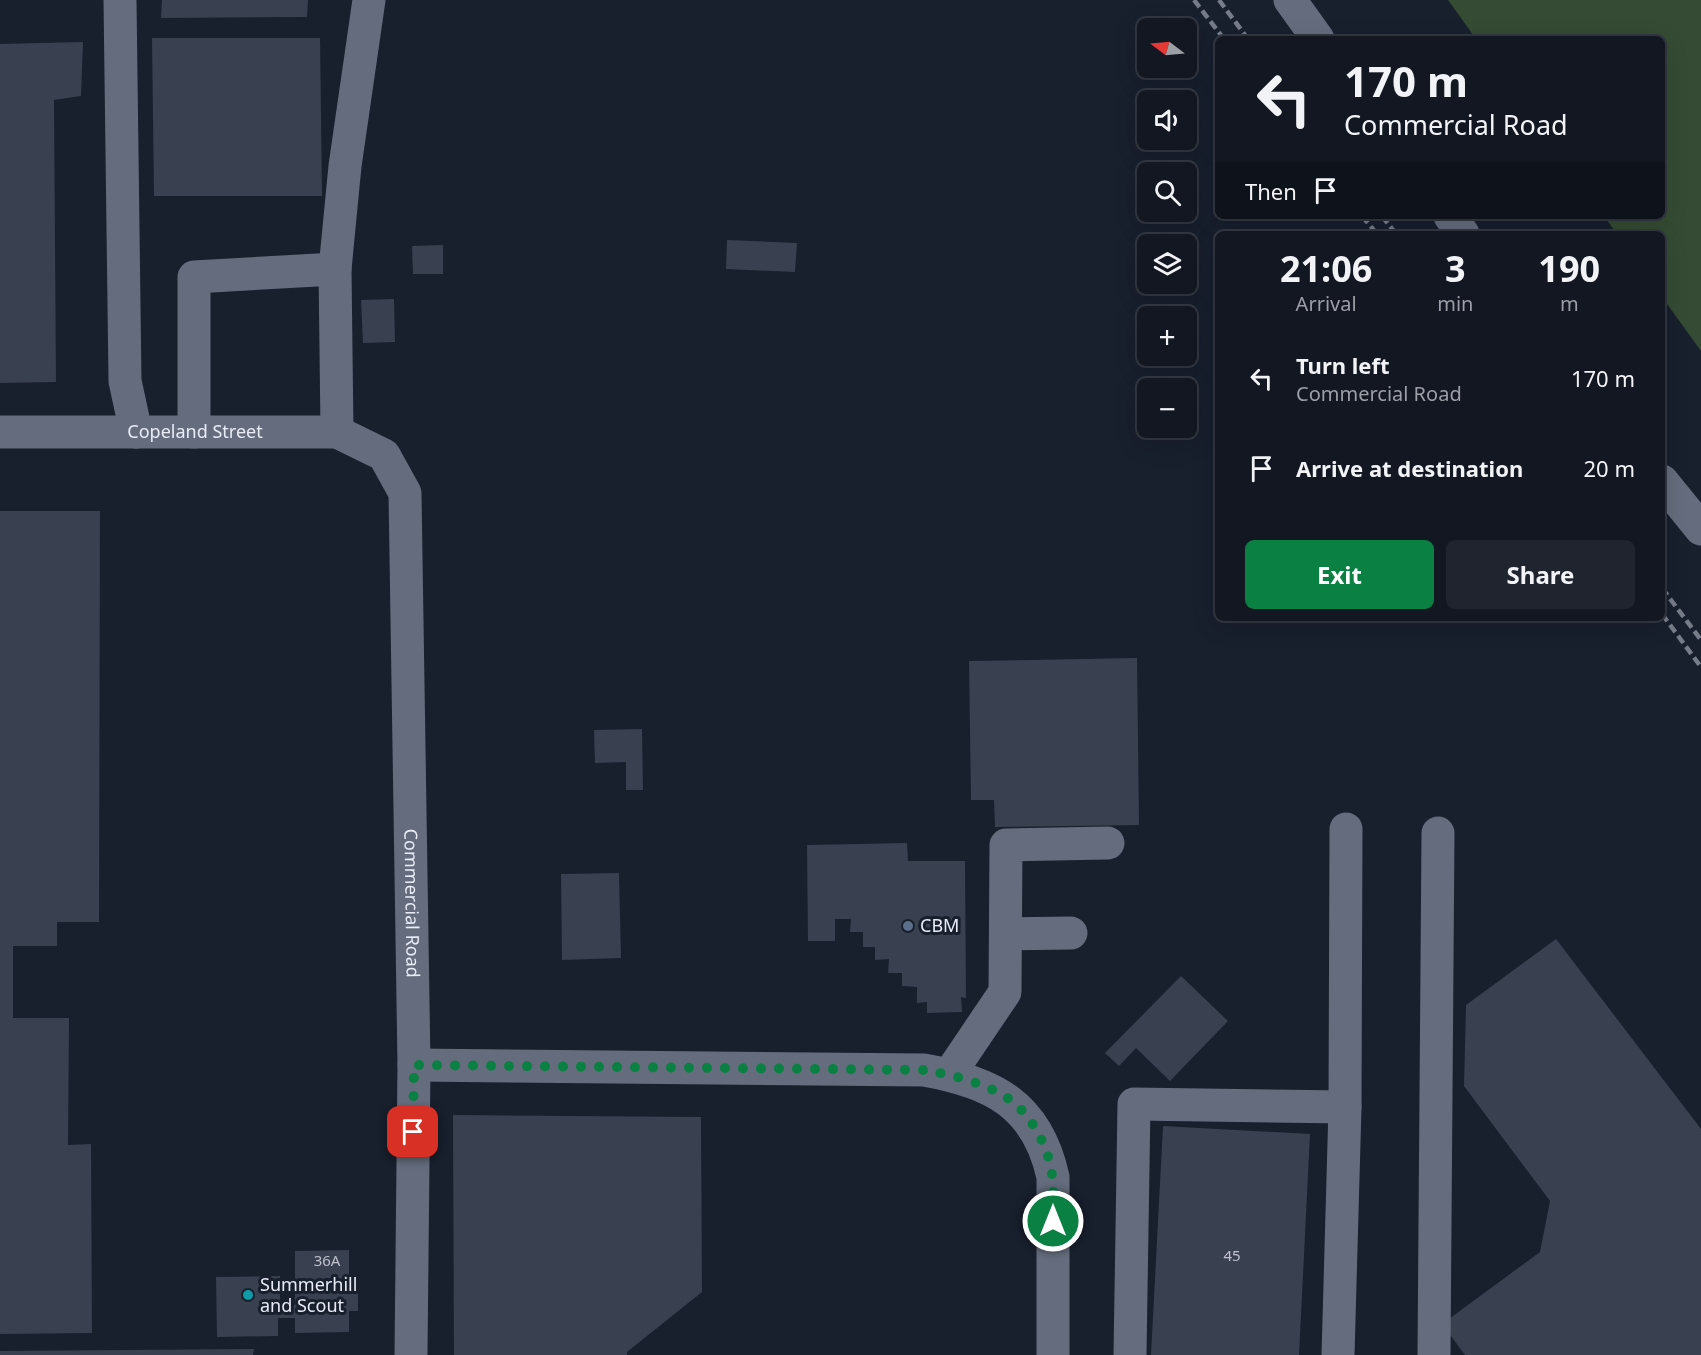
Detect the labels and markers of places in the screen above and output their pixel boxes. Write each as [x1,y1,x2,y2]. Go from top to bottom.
place label: CBM [920,913,959,937]
marker: CBM [901,919,915,933]
pin [387,1106,438,1157]
place label: Summerhill and Scout [260,1272,357,1317]
marker: Summerhill and Scout [241,1288,255,1302]

